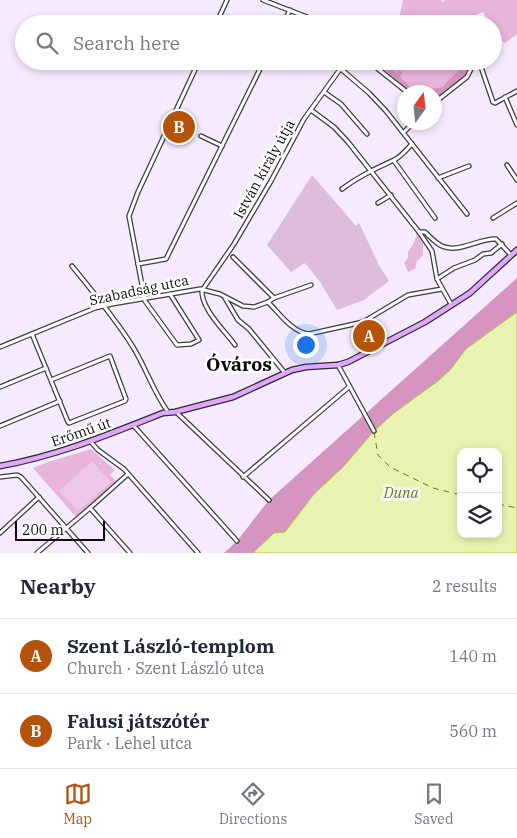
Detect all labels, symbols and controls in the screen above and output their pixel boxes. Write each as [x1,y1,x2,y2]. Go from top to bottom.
search box [15,15,502,70]
icon: search [33,29,61,57]
text: Search here [73,31,180,55]
north arrow [397,85,442,130]
pin: B [163,108,195,146]
street label: István király útja [229,116,299,222]
street label: Szabadság utca [88,271,191,309]
pin: A [353,317,385,355]
your location [293,332,319,358]
district label: Óváros [206,352,272,376]
street label: Erőmű út [49,413,113,451]
map controls [457,448,502,538]
button: locate [457,448,502,493]
water label: Duna [382,483,419,502]
button: layers [457,493,502,538]
scale bar [15,518,105,541]
text: 200 m [22,521,64,539]
text: Nearby [20,572,96,600]
text: 2 results [432,576,497,596]
text: Szent László-templom [67,634,274,658]
text: A [30,646,42,666]
text: 140 m [449,646,497,666]
text: Church · Szent László utca [67,658,264,678]
text: Falusi játszótér [67,709,209,733]
text: B [30,721,42,741]
text: 560 m [449,721,497,741]
text: Park · Lehel utca [67,733,192,753]
tab: Map [64,780,92,828]
tab: Directions [219,780,287,828]
tab: Saved [414,780,453,828]

